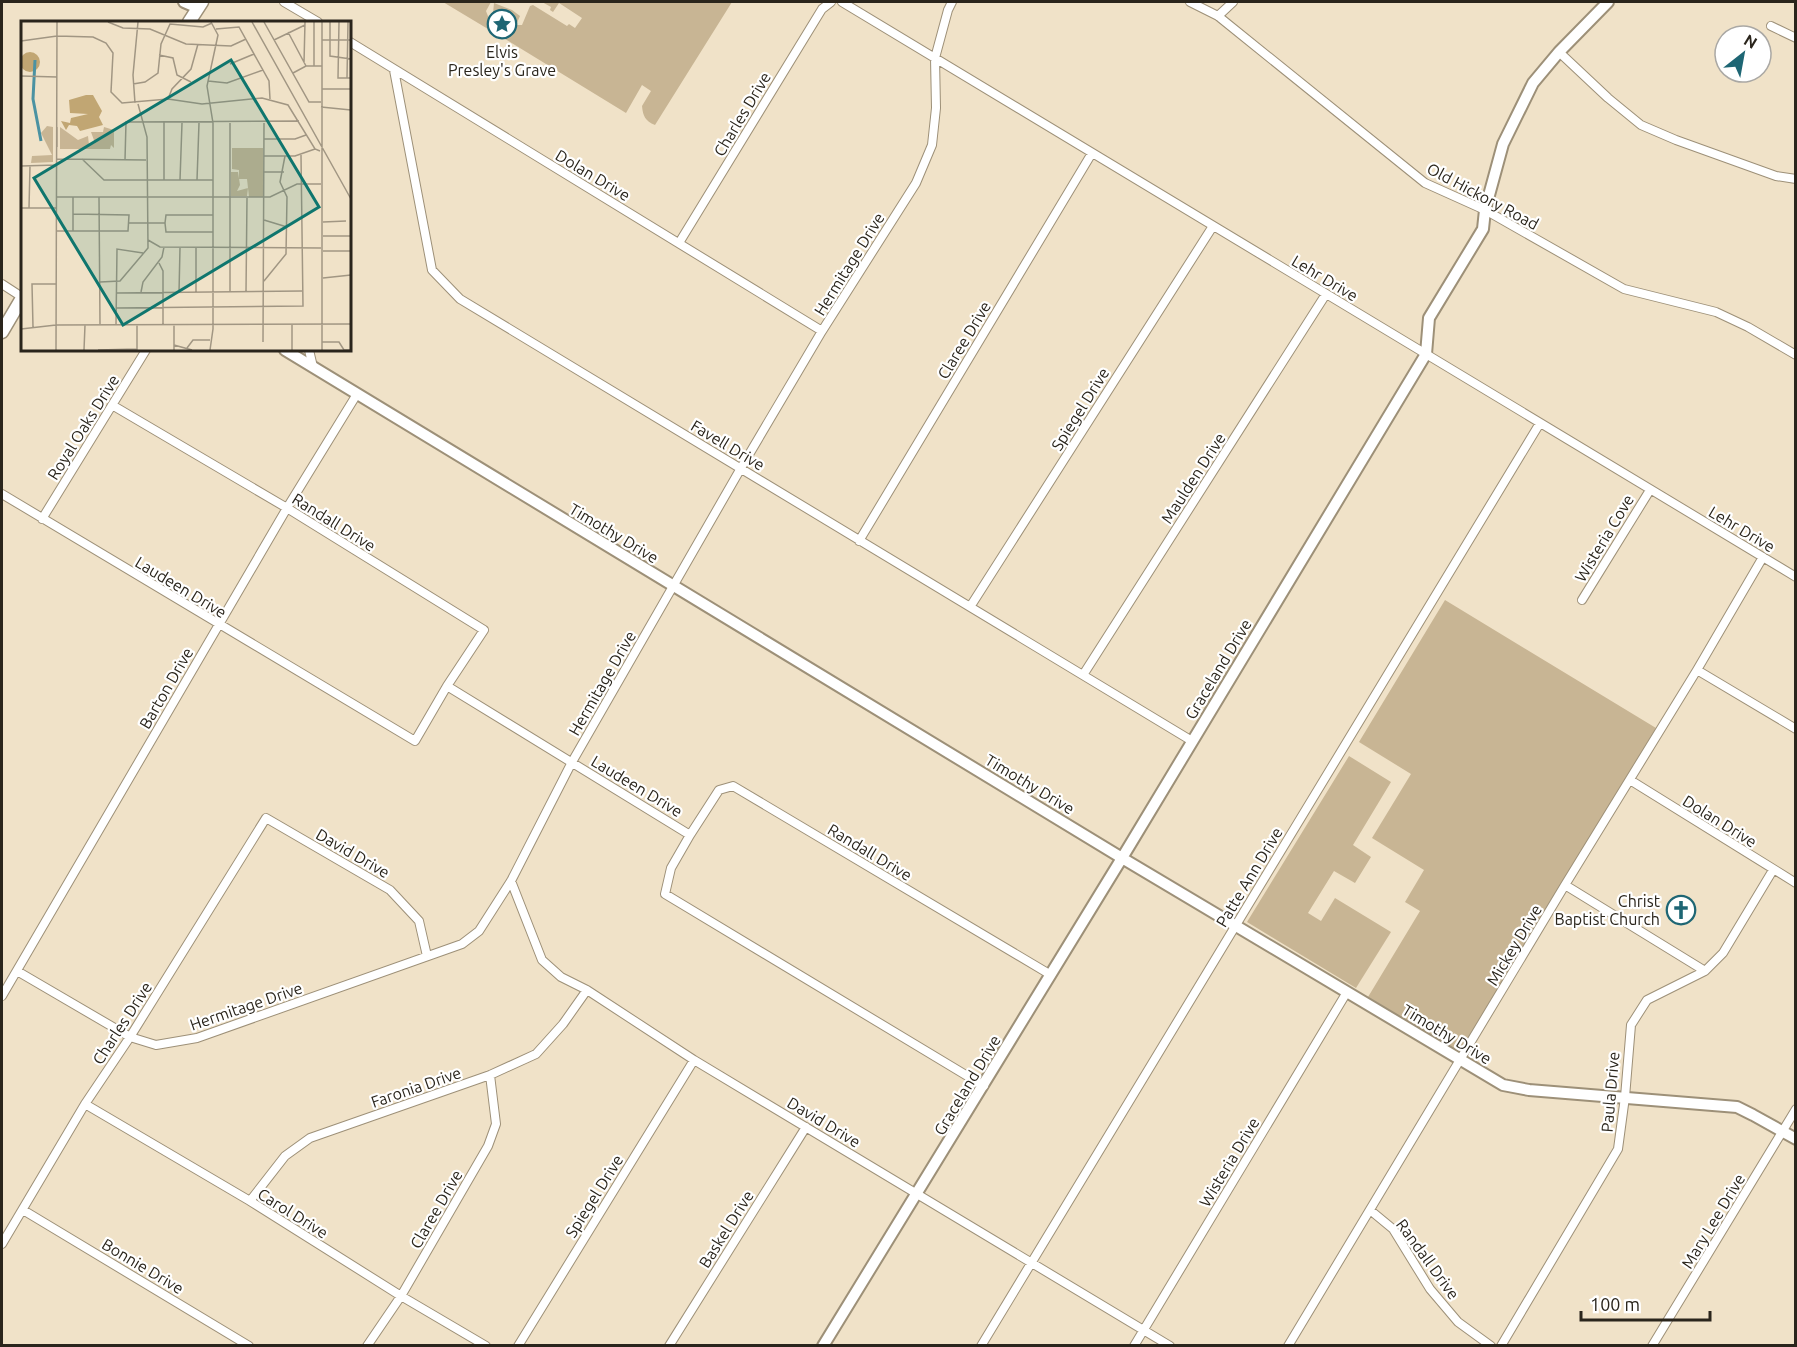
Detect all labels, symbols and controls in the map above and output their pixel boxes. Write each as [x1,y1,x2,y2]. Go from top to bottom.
place icon: Elvis Presley's Grave [486,8,518,40]
inset map [21,21,351,351]
north arrow [1713,24,1773,84]
text: N [1741,30,1760,52]
place label: Elvis Presley's Grave [448,43,556,79]
street label: Charles Drive [710,69,774,159]
street label: Dolan Drive [552,146,634,204]
street label: Old Hickory Road [1424,159,1542,233]
street label: Hermitage Drive [810,209,888,319]
street label: Lehr Drive [1289,251,1361,305]
street label: Claree Drive [934,298,994,382]
street label: Spiegel Drive [1047,364,1113,454]
street label: Royal Oaks Drive [44,371,122,483]
street label: Favell Drive [688,416,768,474]
street label: Maulden Drive [1157,429,1229,527]
street label: Randall Drive [289,489,379,555]
street label: Wisteria Cove [1571,491,1637,585]
street label: Timothy Drive [566,499,662,567]
street label: Lehr Drive [1706,502,1778,556]
street label: Laudeen Drive [132,553,230,621]
street label: Graceland Drive [1181,616,1255,722]
street label: Hermitage Drive [565,628,639,738]
street label: Barton Drive [136,644,196,732]
street label: Timothy Drive [982,750,1078,818]
street label: Laudeen Drive [588,752,686,820]
street label: Dolan Drive [1680,791,1760,851]
street label: Randall Drive [825,820,915,884]
street label: Patte Ann Drive [1212,824,1286,930]
street label: David Drive [313,825,393,881]
place label: Christ Baptist Church [1554,892,1661,928]
church icon: Christ Baptist Church [1665,894,1697,926]
street label: Mickey Drive [1483,901,1545,989]
street label: Charles Drive [89,978,155,1068]
street label: Hermitage Drive [187,978,305,1034]
street label: Timothy Drive [1399,1000,1495,1068]
street label: Graceland Drive [930,1032,1004,1138]
street label: Paula Drive [1598,1051,1622,1133]
street label: Faronia Drive [369,1063,463,1111]
street label: David Drive [784,1093,864,1151]
street label: Wisteria Drive [1195,1114,1263,1210]
street label: Spiegel Drive [561,1151,627,1241]
street label: Claree Drive [406,1167,466,1251]
street label: Mary Lee Drive [1678,1170,1748,1272]
street label: Carol Drive [255,1184,331,1242]
street label: Baskel Drive [695,1187,757,1271]
street label: Randall Drive [1393,1215,1463,1303]
street label: Bonnie Drive [99,1235,187,1297]
scale bar [1581,1284,1710,1322]
text: 100 m [1590,1294,1640,1314]

